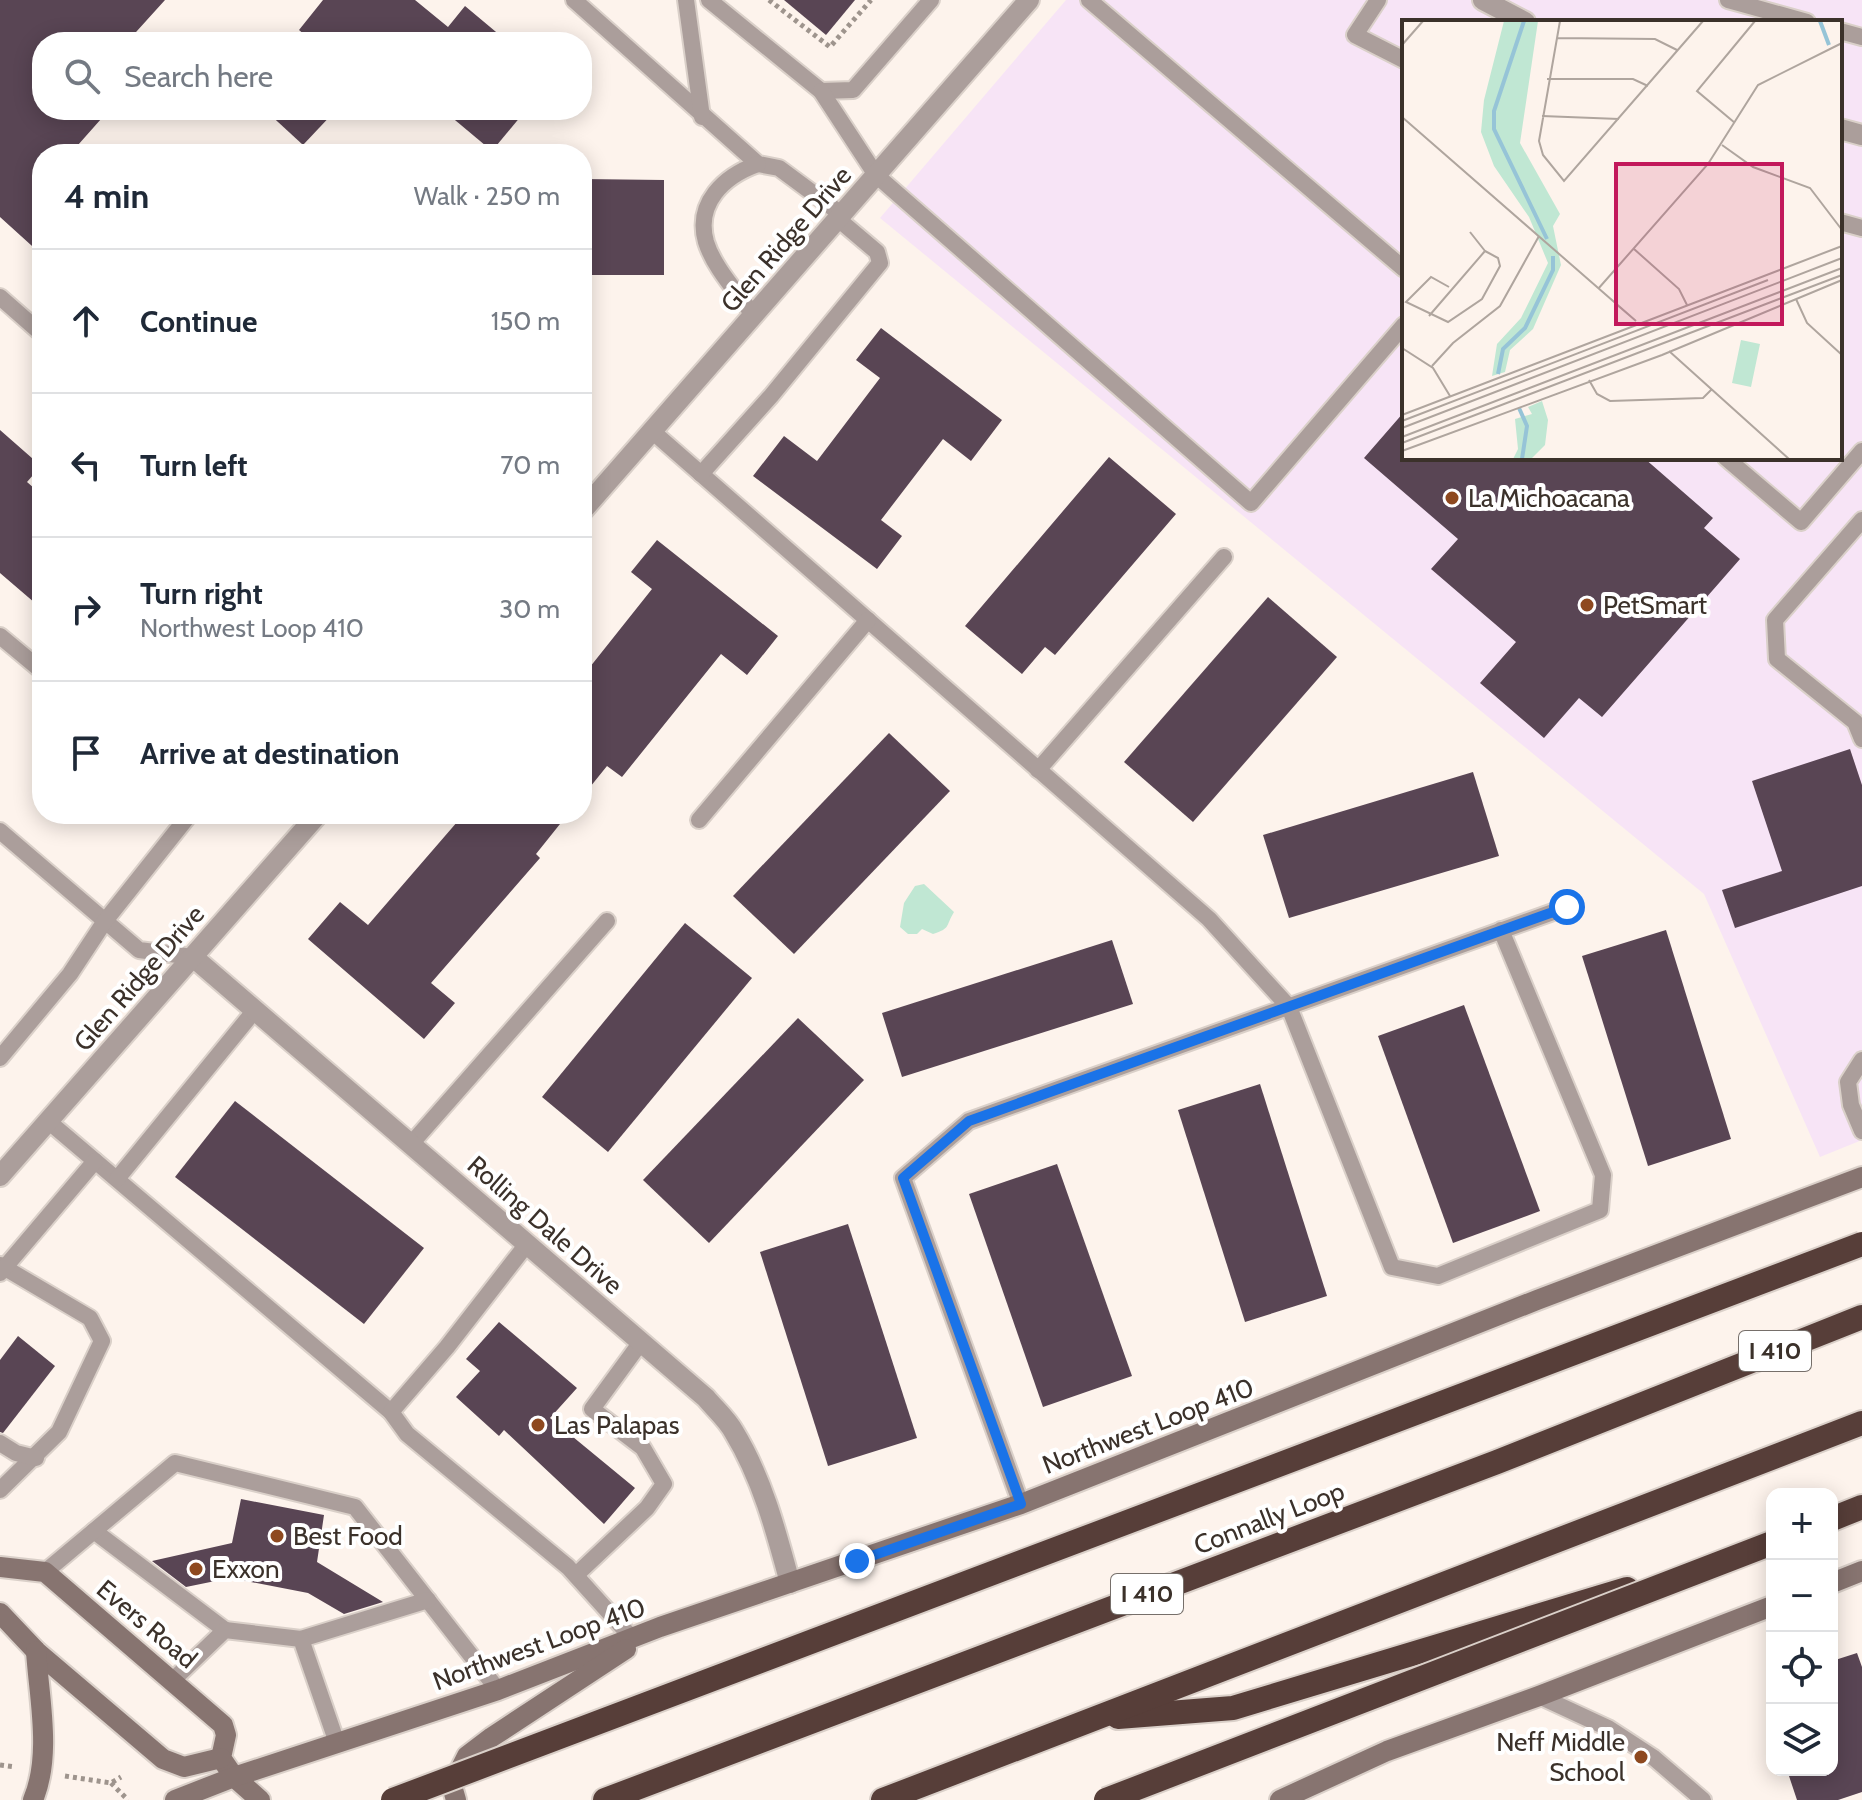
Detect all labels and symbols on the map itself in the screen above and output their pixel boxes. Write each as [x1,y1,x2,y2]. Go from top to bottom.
inset map [1402,20,1842,460]
street label: Glen Ridge Drive [714,159,858,319]
place label: La Michoacana [1468,482,1630,514]
marker: La Michoacana [1443,489,1461,507]
place label: PetSmart [1603,589,1707,621]
marker: PetSmart [1578,596,1596,614]
route start [1549,889,1585,925]
street label: Glen Ridge Drive [67,898,211,1058]
street label: Rolling Dale Drive [461,1149,629,1301]
road number: I 410 [1739,1331,1811,1371]
street label: Northwest Loop 410 [1038,1371,1258,1481]
place label: Las Palapas [554,1409,680,1441]
marker: Las Palapas [529,1416,547,1434]
street label: Connally Loop [1189,1475,1349,1561]
place label: Best Food [293,1520,403,1552]
marker: Best Food [268,1527,286,1545]
route end [839,1543,875,1579]
place label: Exxon [212,1553,279,1585]
marker: Exxon [187,1560,205,1578]
street label: Evers Road [90,1573,204,1675]
road number: I 410 [1111,1574,1183,1614]
street label: Northwest Loop 410 [428,1591,650,1697]
place label: Neff Middle School [1496,1726,1625,1788]
marker: Neff Middle School [1632,1748,1650,1766]

